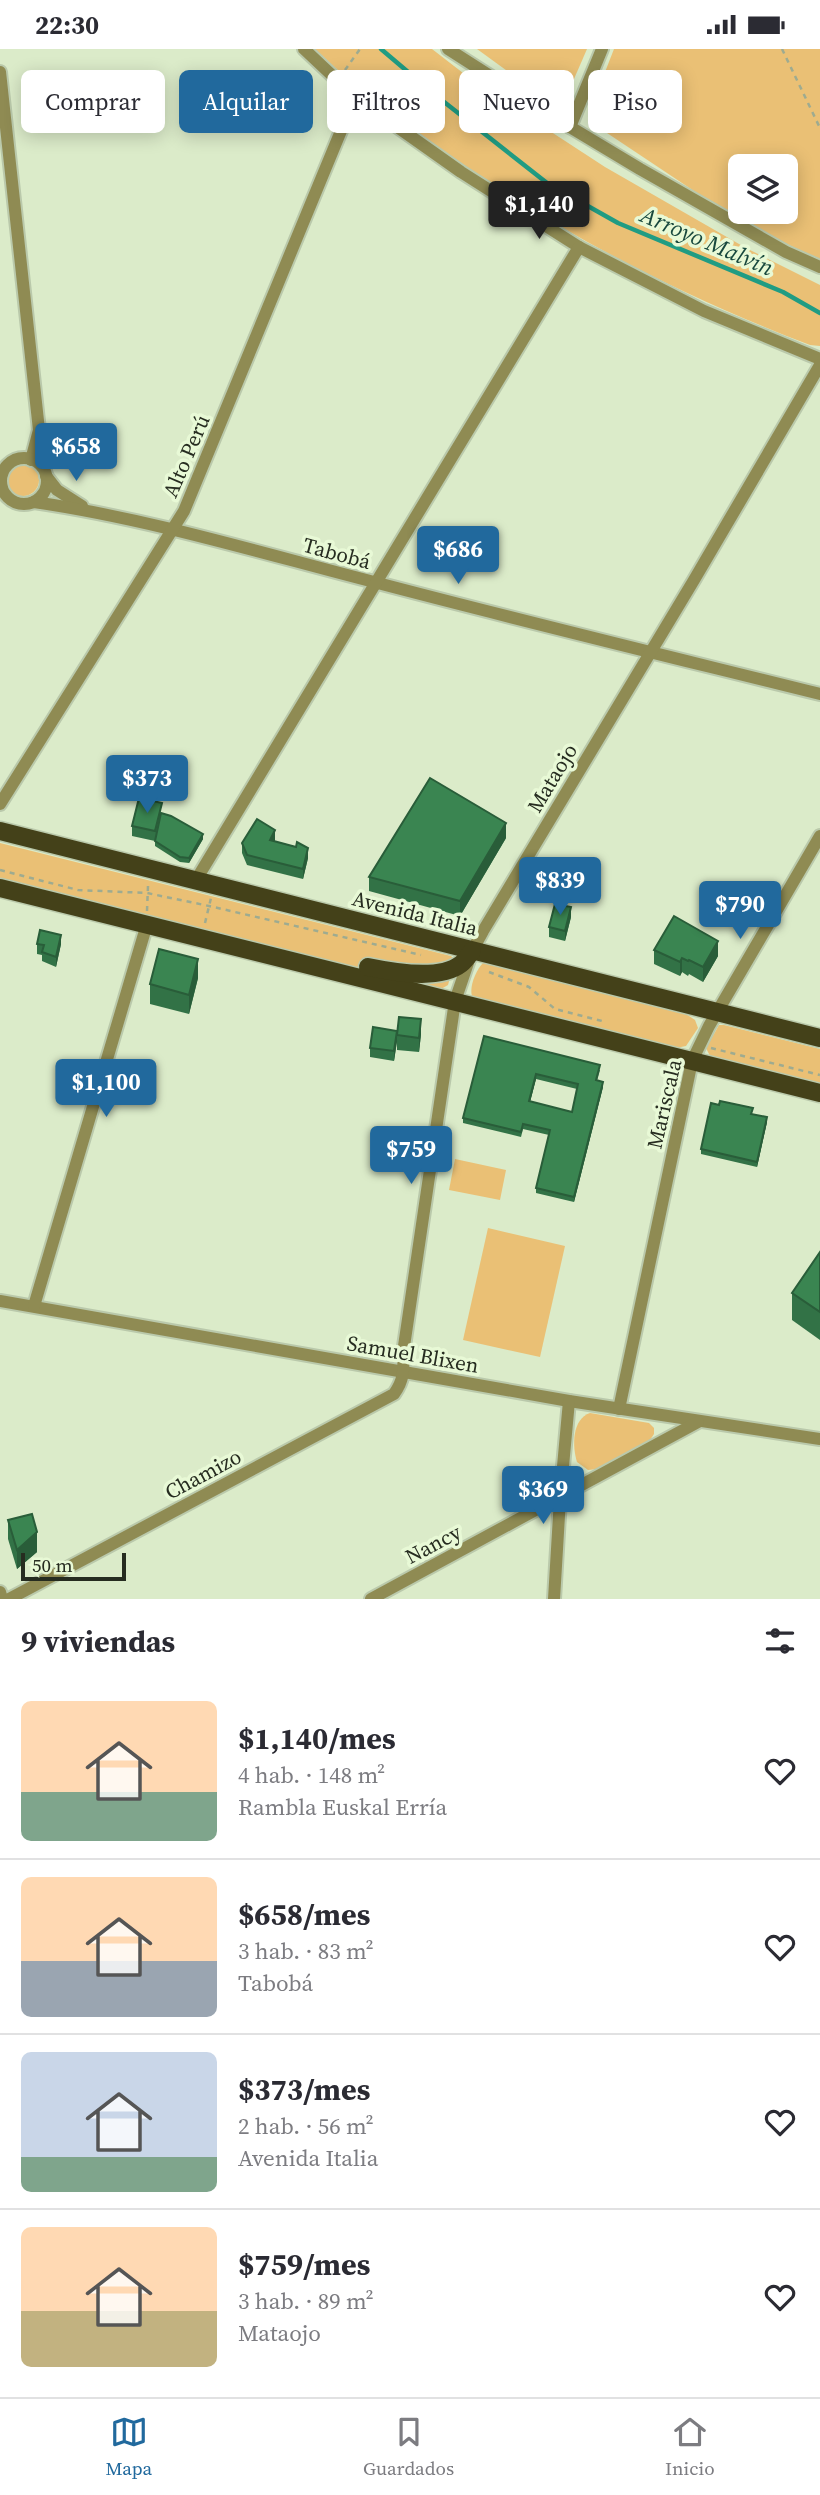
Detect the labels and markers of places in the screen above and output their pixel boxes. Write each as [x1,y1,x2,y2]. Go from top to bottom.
pin: $1,140 [482,181,596,241]
pin: $658 [35,423,117,483]
pin: $686 [417,526,499,586]
pin: $373 [106,755,188,815]
pin: $839 [519,857,601,917]
pin: $790 [699,881,781,941]
pin: $1,100 [49,1059,163,1119]
pin: $759 [370,1127,452,1186]
pin: $369 [502,1467,584,1526]

